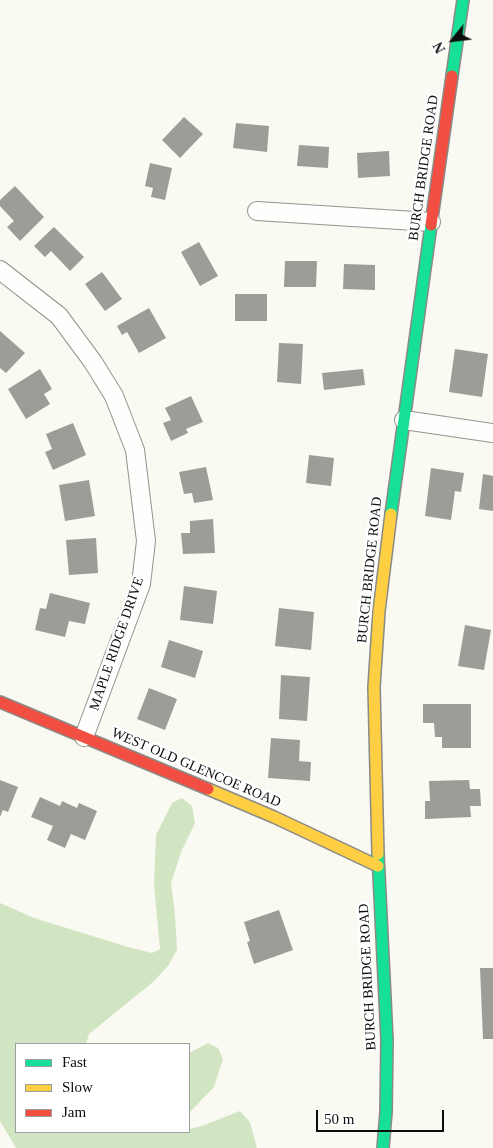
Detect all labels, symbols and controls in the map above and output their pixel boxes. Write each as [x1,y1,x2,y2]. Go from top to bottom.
north arrow [428,15,478,65]
text: N [430,39,448,56]
street label: BURCH BRIDGE ROAD [405,94,443,242]
street label: BURCH BRIDGE ROAD [354,496,386,644]
street label: MAPLE RIDGE DRIVE [86,575,148,713]
street label: WEST OLD GLENCOE ROAD [109,725,283,811]
street label: BURCH BRIDGE ROAD [356,903,380,1051]
legend [15,1043,190,1133]
text: Fast [62,1054,87,1070]
text: Slow [62,1079,93,1095]
scale bar [318,1100,446,1132]
text: Jam [62,1104,86,1120]
text: 50 m [324,1111,354,1127]

